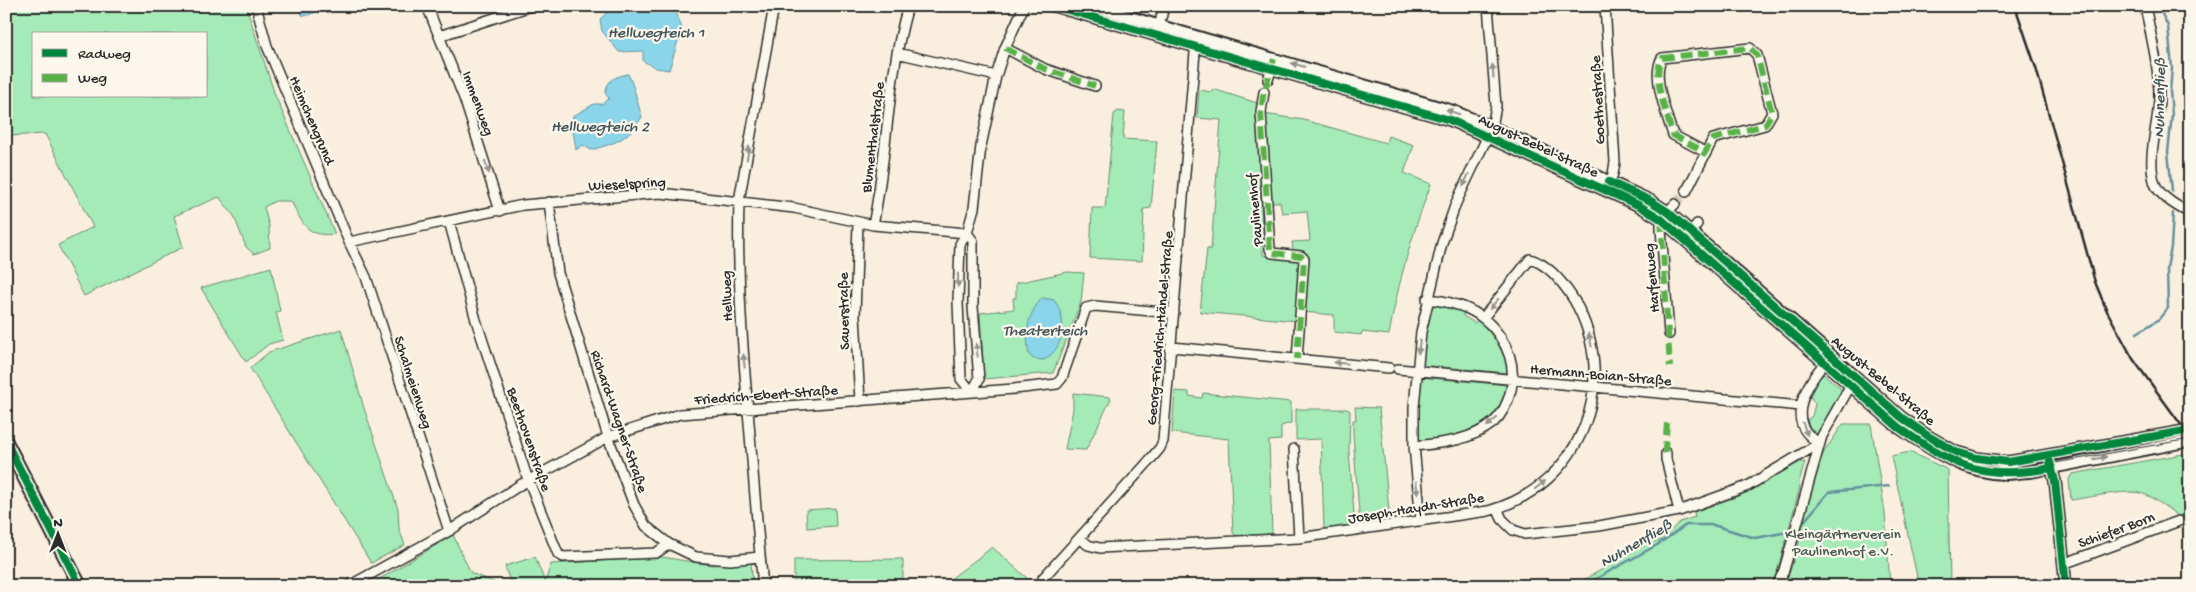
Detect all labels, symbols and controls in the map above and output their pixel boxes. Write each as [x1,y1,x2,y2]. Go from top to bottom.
water label: Hellwegteich 1 [608,25,705,44]
legend [32,32,208,98]
text: Radweg [78,46,131,64]
street label: Goethestraße [1588,55,1610,145]
water label: Nuhnenfließ [2151,57,2172,138]
one-way arrow [1290,61,1305,69]
one-way arrow [1489,63,1497,79]
street label: Immenweg [457,69,497,139]
text: Weg [78,70,107,88]
street label: Heimchengrund [284,74,338,169]
street label: Blumenthalstraße [858,81,890,195]
one-way arrow [1446,108,1461,115]
street label: August-Bebel-Straße [1475,111,1601,183]
water label: Hellwegteich 2 [551,119,650,138]
one-way arrow [744,144,752,160]
one-way arrow [484,159,491,174]
street label: Paulinenhof [1244,171,1268,248]
one-way arrow [1462,173,1470,187]
street label: Wieselspring [588,174,666,196]
street label: Georg-Friedrich-Händel-Straße [1144,230,1178,426]
street label: Harfenweg [1641,242,1665,313]
street label: Hellweg [718,270,738,322]
street label: Sauerstraße [835,272,855,350]
one-way arrow [954,272,962,288]
one-way arrow [1489,297,1500,310]
water label: Theaterteich [1003,323,1088,342]
one-way arrow [1586,333,1594,348]
street label: August-Bebel-Straße [1827,333,1939,431]
street label: Schalmeienweg [389,334,436,431]
one-way arrow [1415,339,1423,355]
one-way arrow [972,342,980,358]
street label: Richard-Wagner-Straße [585,348,651,495]
one-way arrow [739,353,747,369]
one-way arrow [1333,359,1349,367]
street label: Hermann-Boian-Straße [1529,361,1673,391]
street label: Friedrich-Ebert-Straße [693,382,839,410]
street label: Beethovenstraße [502,384,554,494]
one-way arrow [1486,416,1499,427]
one-way arrow [1802,421,1809,436]
one-way arrow [2092,454,2108,462]
one-way arrow [1533,479,1546,490]
one-way arrow [1413,481,1421,497]
street label: Joseph-Haydn-Straße [1347,489,1486,529]
street label: Schiefer Born [2076,509,2157,553]
north arrow [32,510,82,560]
text: N [53,515,63,532]
water label: Nuhnenfließ [1597,516,1677,573]
park label: Kleingärtnerverein Paulinenhof e.V. [1785,526,1901,561]

